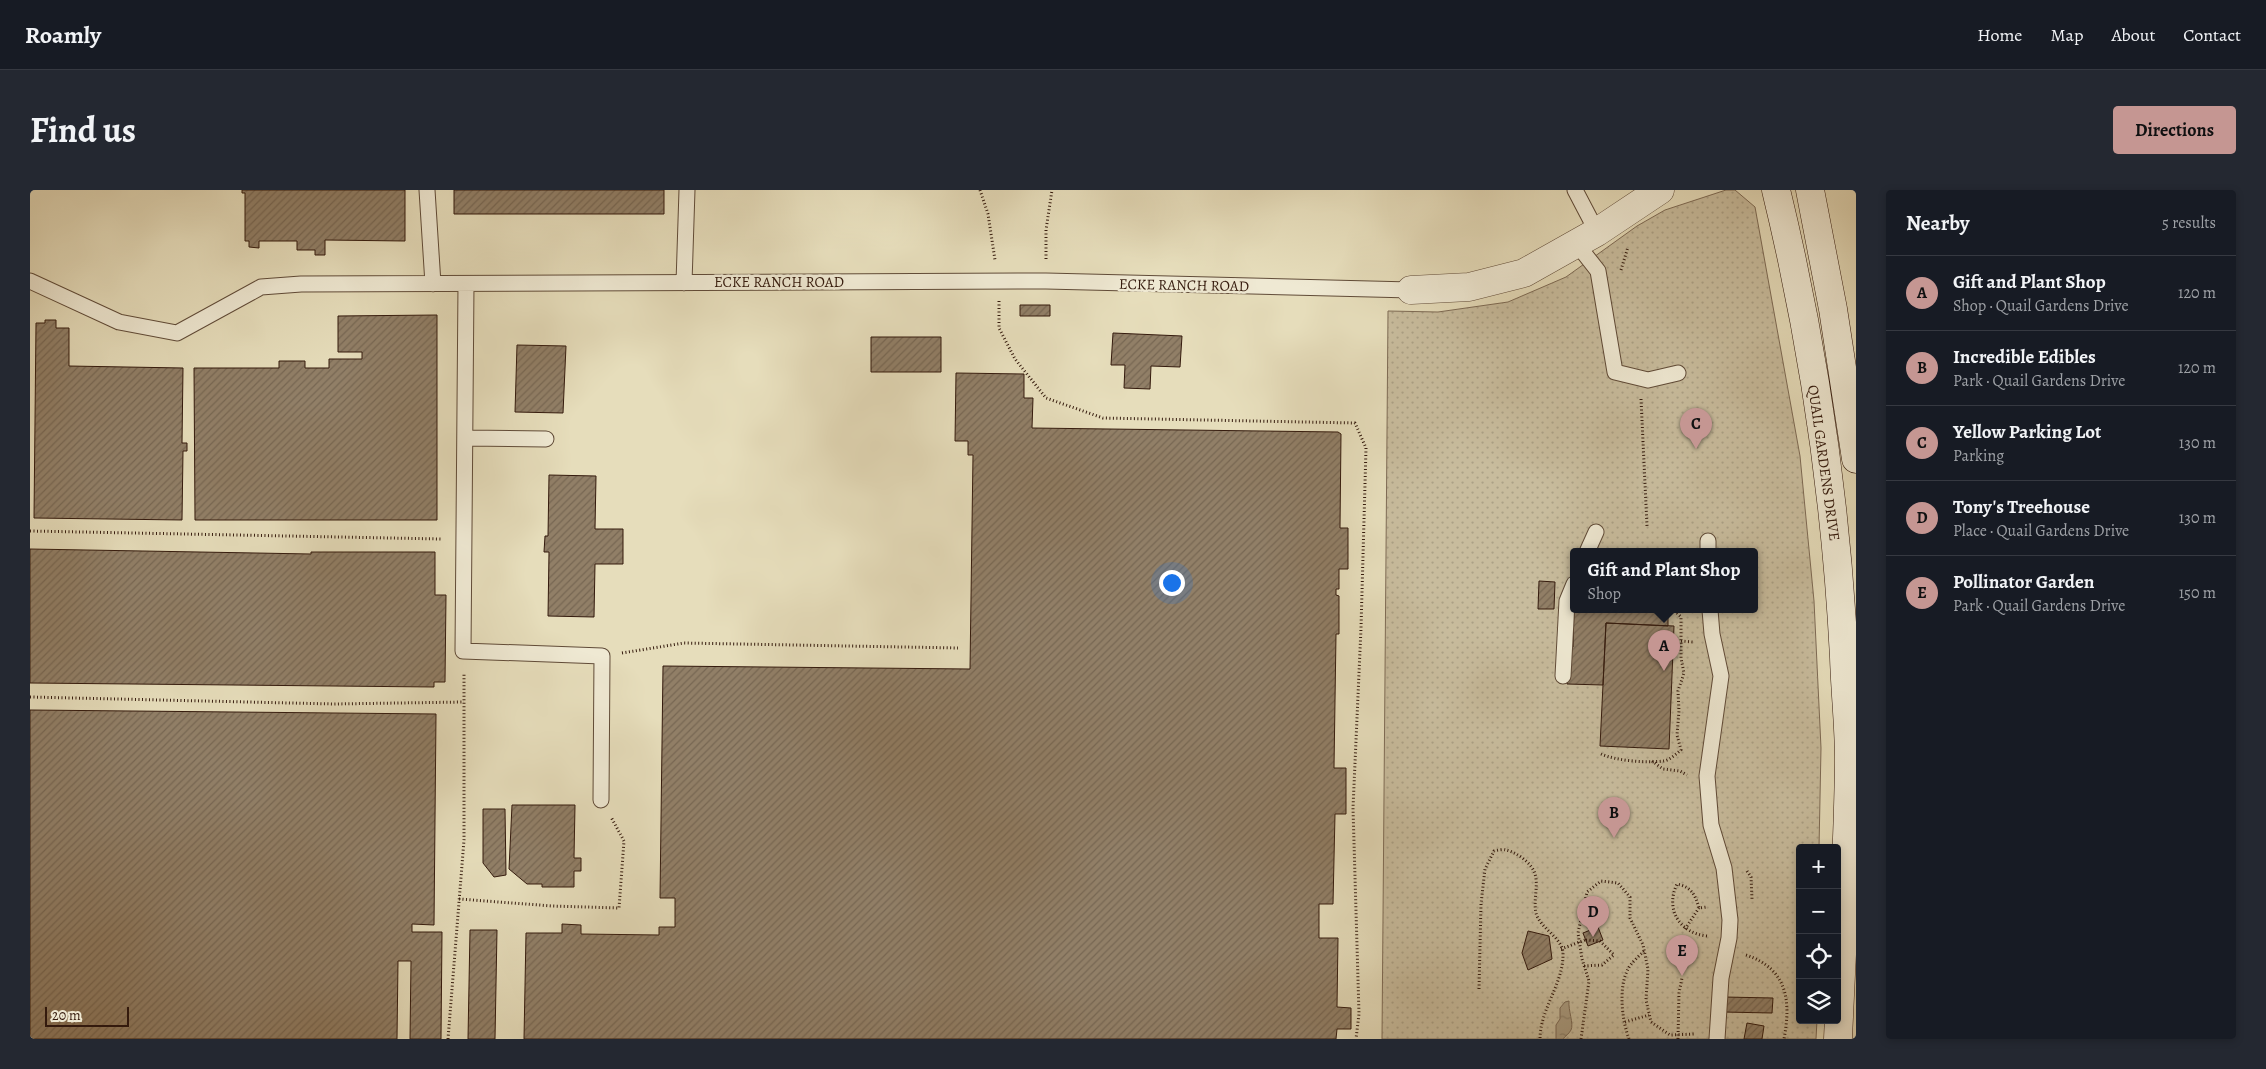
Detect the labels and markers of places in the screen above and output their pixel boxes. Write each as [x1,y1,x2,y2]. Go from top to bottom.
pin: C [1680,408,1712,449]
pin: A [1648,630,1680,671]
pin: B [1598,797,1630,838]
pin: D [1577,896,1609,937]
pin: E [1666,935,1698,976]

